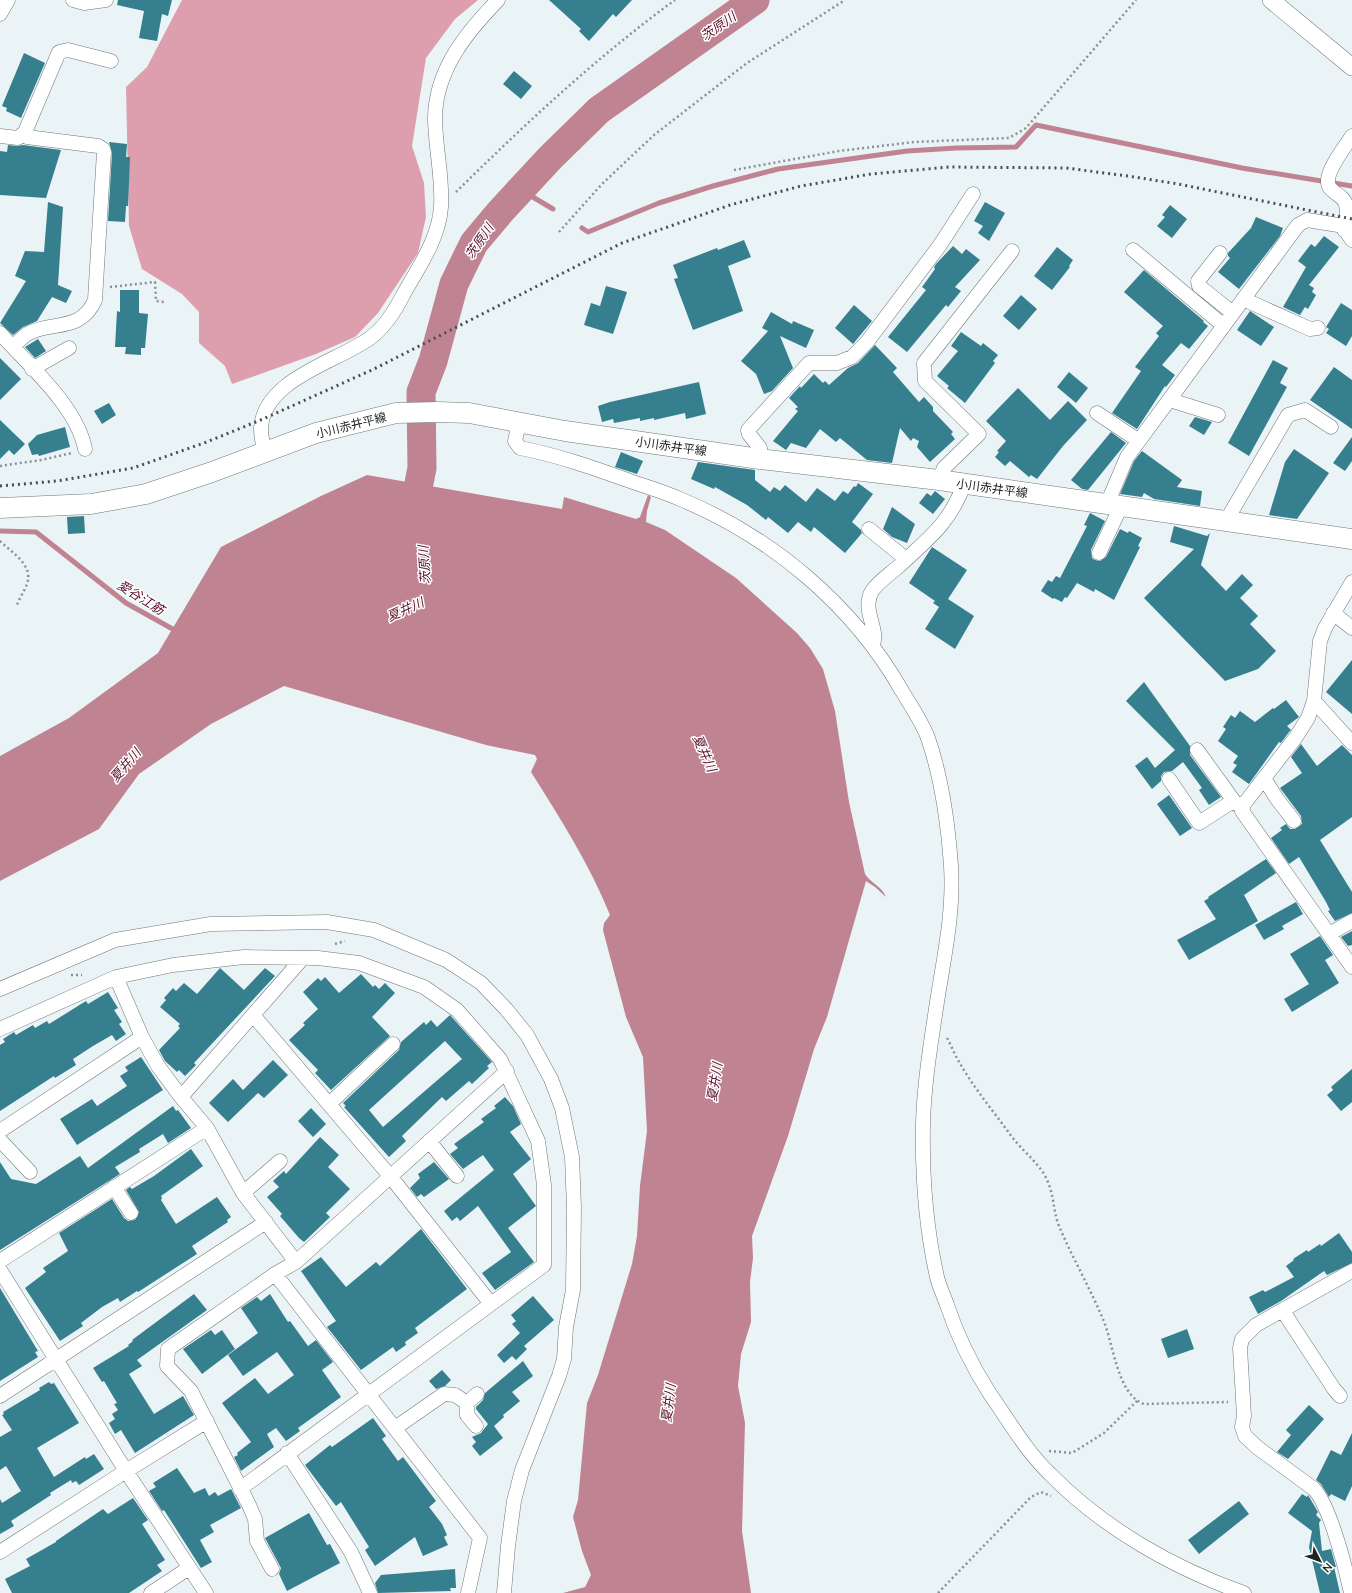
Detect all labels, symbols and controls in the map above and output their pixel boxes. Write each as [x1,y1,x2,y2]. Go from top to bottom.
water label: 茨原川 [697,7,740,44]
water label: 茨原川 [461,219,498,262]
street label: 小川赤井平線 [314,409,388,441]
street label: 小川赤井平線 [634,434,708,458]
street label: 小川赤井平線 [955,476,1029,500]
water label: 茨原川 [415,543,433,585]
water label: 愛谷江筋 [115,576,169,619]
water label: 夏井川 [384,593,428,624]
water label: 夏井川 [690,732,721,776]
water label: 夏井川 [106,744,145,785]
water label: 夏井川 [703,1060,725,1103]
water label: 夏井川 [658,1381,679,1423]
north arrow [1300,1541,1340,1581]
text: N [1319,1560,1335,1575]

